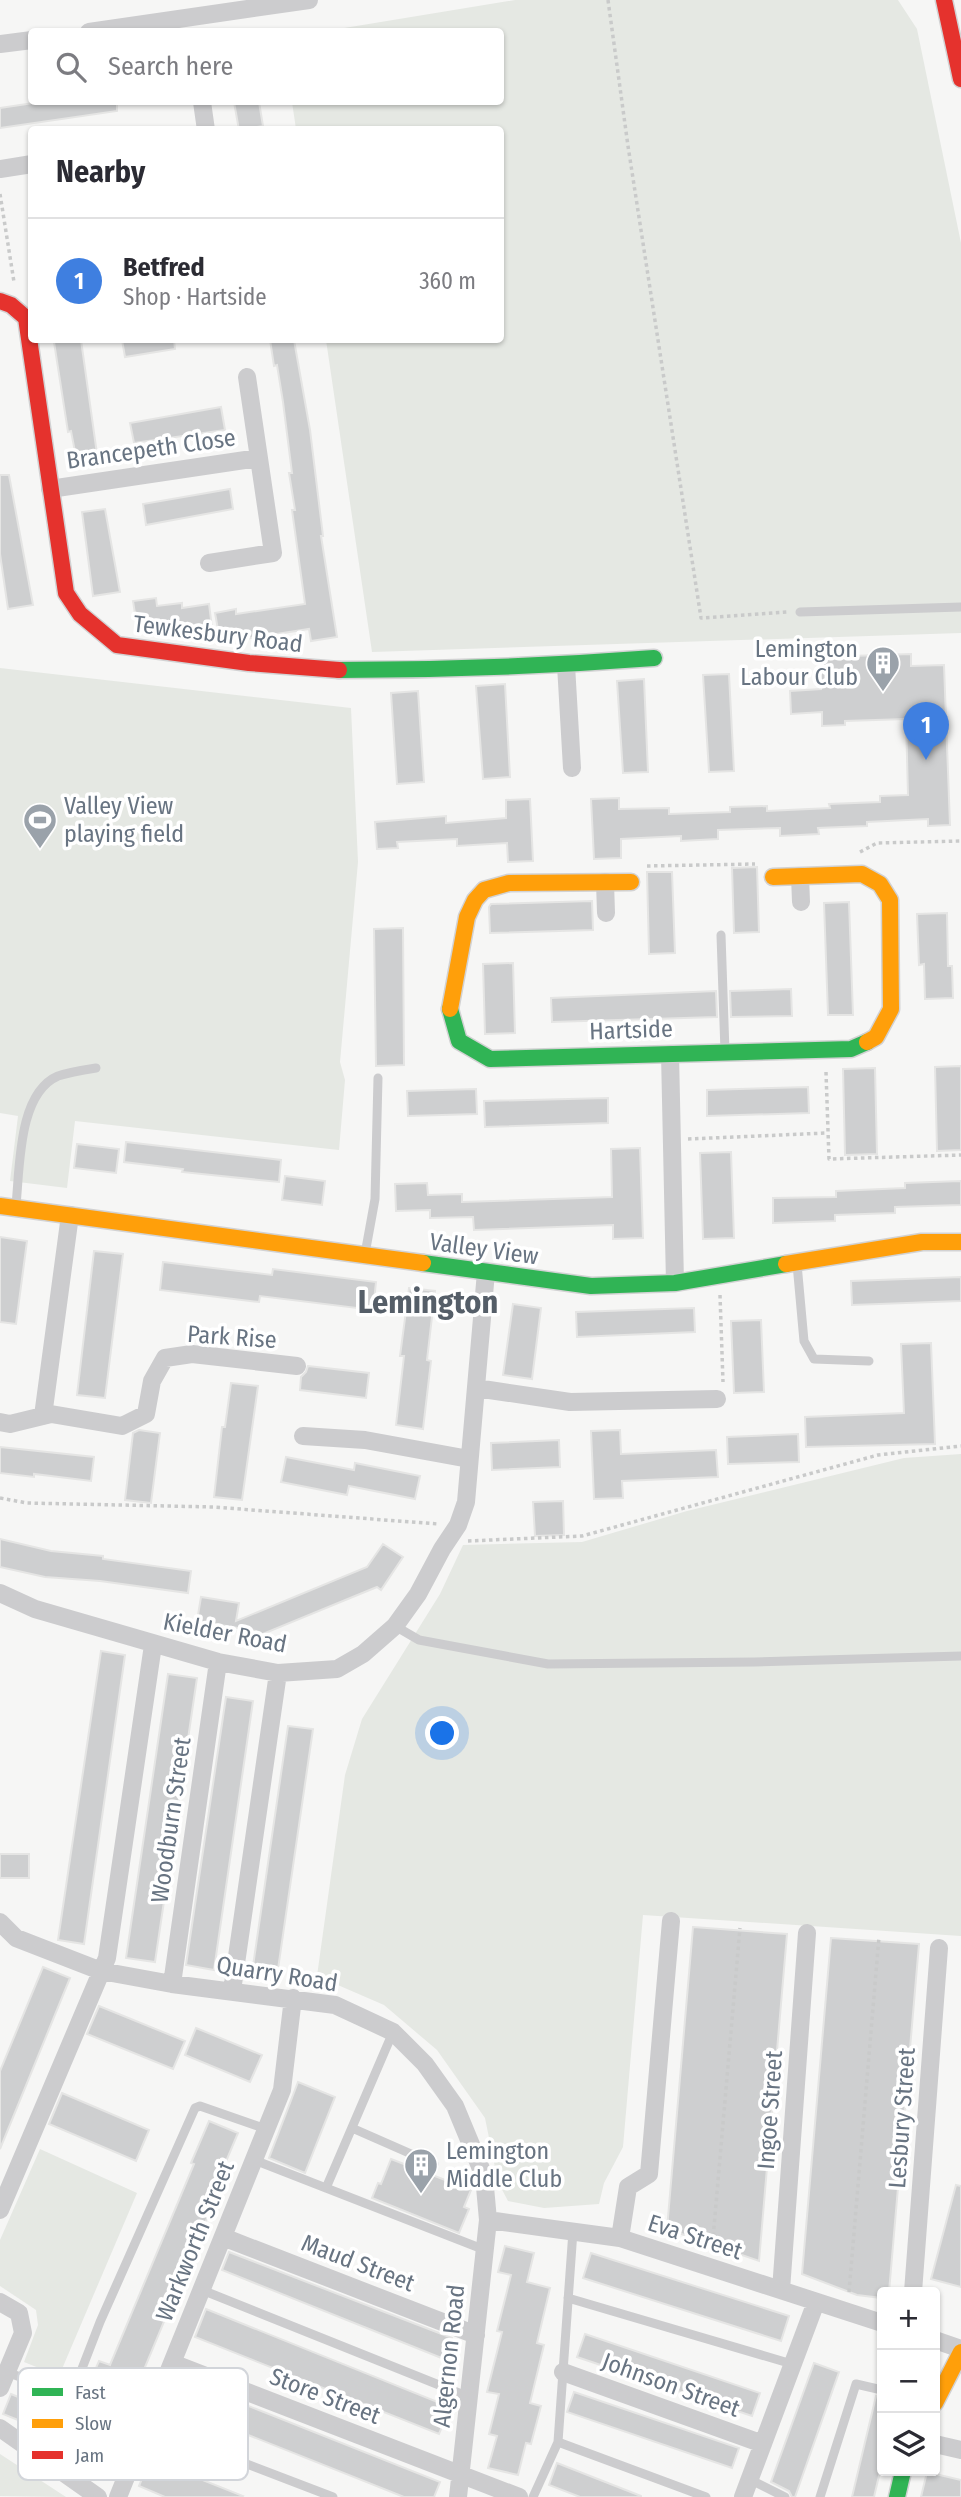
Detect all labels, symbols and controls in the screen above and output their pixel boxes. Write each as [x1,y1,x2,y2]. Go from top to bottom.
search box [28,28,504,105]
icon: search [52,48,90,86]
text: Search here [108,51,233,82]
text: Nearby [56,154,145,190]
text: Betfred [123,252,205,283]
text: 1 [74,267,84,295]
text: 360 m [419,267,476,295]
text: Shop · Hartside [123,283,267,311]
street label: Brancepeth Close [65,423,237,475]
street label: Tewkesbury Road [132,610,304,658]
place label: Lemington Labour Club [740,635,858,691]
building icon: Lemington Labour Club [864,644,902,693]
pin: 1 [903,702,949,760]
place label: Valley View playing field [64,792,184,848]
sports icon: Valley View playing field [21,801,59,850]
street label: Hartside [589,1015,673,1045]
street label: Valley View [428,1228,540,1271]
district label: Lemington [358,1283,498,1321]
street label: Park Rise [186,1320,278,1354]
street label: Kielder Road [161,1607,289,1659]
your location [425,1716,459,1750]
street label: Woodburn Street [146,1735,196,1905]
street label: Quarry Road [214,1951,340,1997]
street label: Lesbury Street [883,2046,921,2189]
street label: Ingoe Street [752,2050,788,2170]
place label: Lemington Middle Club [446,2137,562,2193]
building icon: Lemington Middle Club [402,2146,440,2195]
street label: Warkworth Street [150,2157,240,2325]
street label: Eva Street [644,2209,746,2265]
street label: Maud Street [297,2229,419,2297]
street label: Algernon Road [428,2283,470,2429]
map controls [877,2287,940,2476]
button: + [877,2287,940,2350]
street label: Johnson Street [598,2347,744,2423]
button: − [877,2350,940,2413]
street label: Store Street [266,2362,384,2430]
legend [18,2368,248,2480]
text: Fast [75,2381,106,2404]
text: Slow [75,2412,112,2435]
button: layers [877,2413,940,2476]
text: Jam [75,2444,104,2467]

